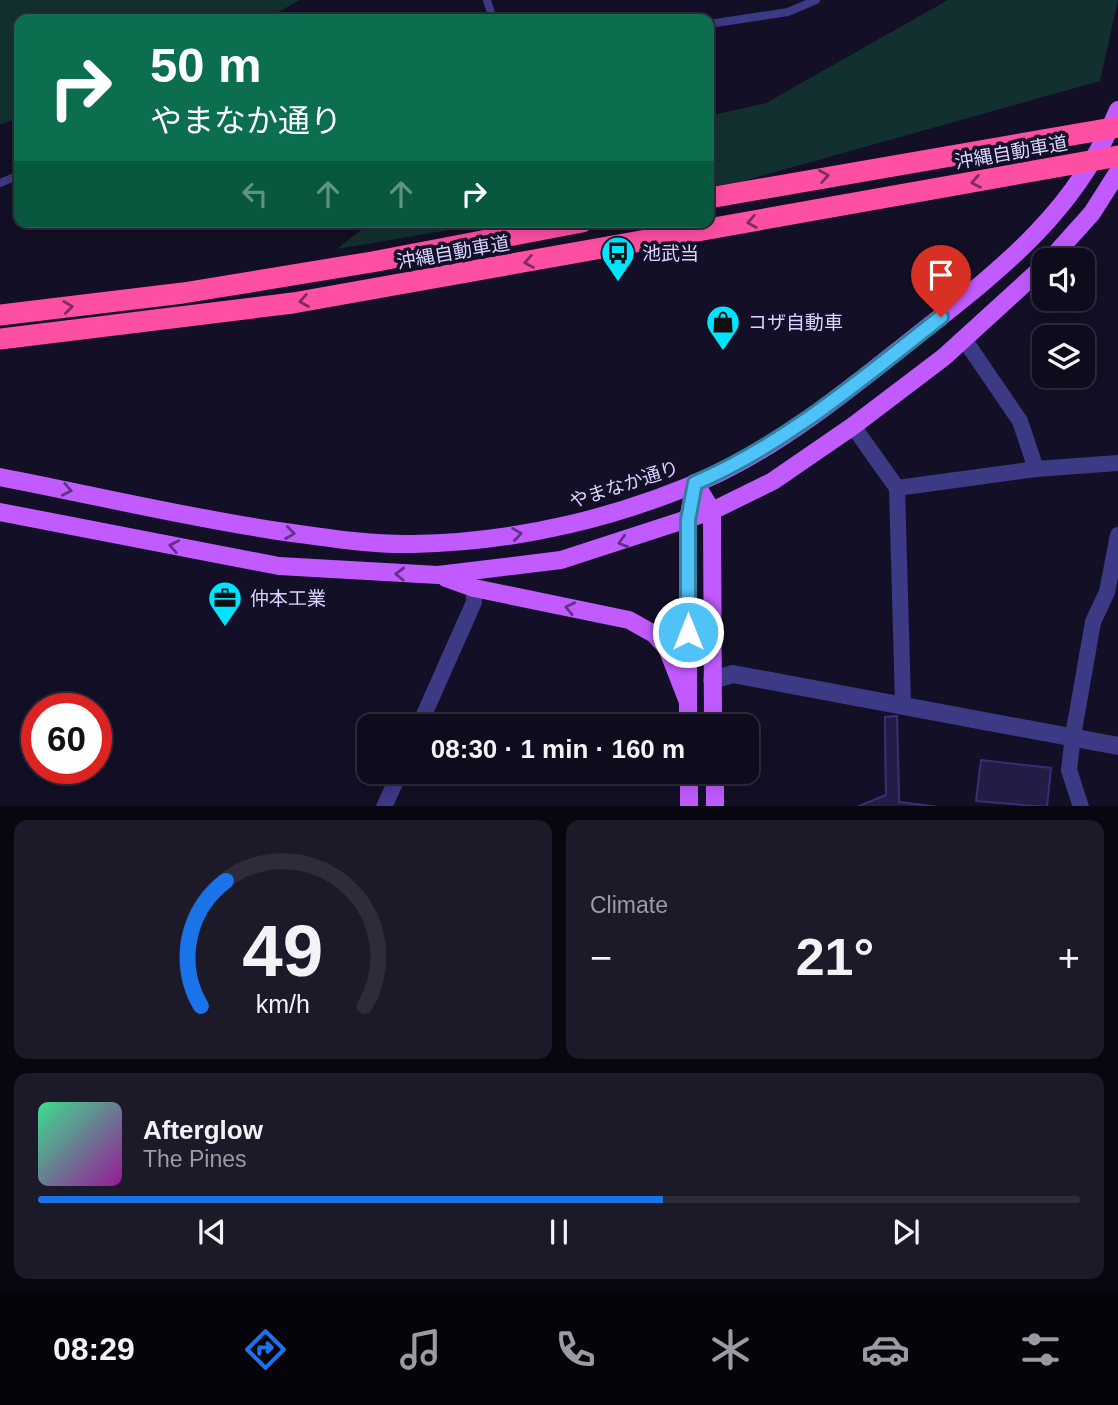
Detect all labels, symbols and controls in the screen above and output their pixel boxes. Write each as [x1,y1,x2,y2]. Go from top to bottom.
text: 50 m [150,38,262,92]
icon: right [35,42,126,133]
text: やまなか通り [150,103,342,139]
street label: 沖縄自動車道 [953,132,1069,173]
one-way arrow [818,170,830,185]
one-way arrow [970,174,982,189]
icon: left [236,175,274,213]
icon: ahead [309,175,347,213]
icon: ahead [382,175,420,213]
icon: right [455,175,493,213]
one-way arrow [747,214,758,229]
street label: 沖縄自動車道 [395,232,511,273]
bus stop icon: 池武当 [599,234,637,283]
place label: 池武当 [642,243,699,264]
pin [911,245,971,317]
map controls [1032,248,1095,388]
button: sound [1032,248,1095,311]
one-way arrow [523,254,534,269]
icon: arrive [922,256,960,294]
one-way arrow [298,293,310,308]
one-way arrow [62,299,74,314]
shop icon: コザ自動車 [704,303,742,352]
place label: コザ自動車 [748,312,843,333]
button: layers [1032,325,1095,388]
street label: やまなか通り [567,457,682,512]
one-way arrow [61,482,73,497]
one-way arrow [284,525,296,540]
one-way arrow [511,526,522,541]
one-way arrow [618,533,630,548]
one-way arrow [168,539,180,554]
one-way arrow [394,566,405,581]
office icon: 仲本工業 [206,579,244,628]
place label: 仲本工業 [250,588,326,609]
position arrow [651,595,725,669]
one-way arrow [564,601,576,616]
speed limit sign: 60 [21,693,112,784]
text: 08:30 · 1 min · 160 m [431,734,685,764]
text: Climate [590,892,668,918]
text: 49 [243,910,323,991]
text: 21° [796,928,874,986]
text: − [590,937,612,979]
text: + [1058,937,1080,979]
text: km/h [256,989,310,1017]
text: Afterglow [143,1115,263,1145]
text: The Pines [143,1146,247,1172]
icon: previous [193,1213,231,1251]
icon: pause [540,1213,578,1251]
icon: next [887,1213,925,1251]
icon: directions [241,1325,290,1374]
icon: music [396,1325,445,1374]
icon: phone [551,1325,600,1374]
icon: climate [706,1325,755,1374]
icon: car [861,1325,910,1374]
icon: filters [1016,1325,1065,1374]
text: 08:29 [53,1331,135,1367]

